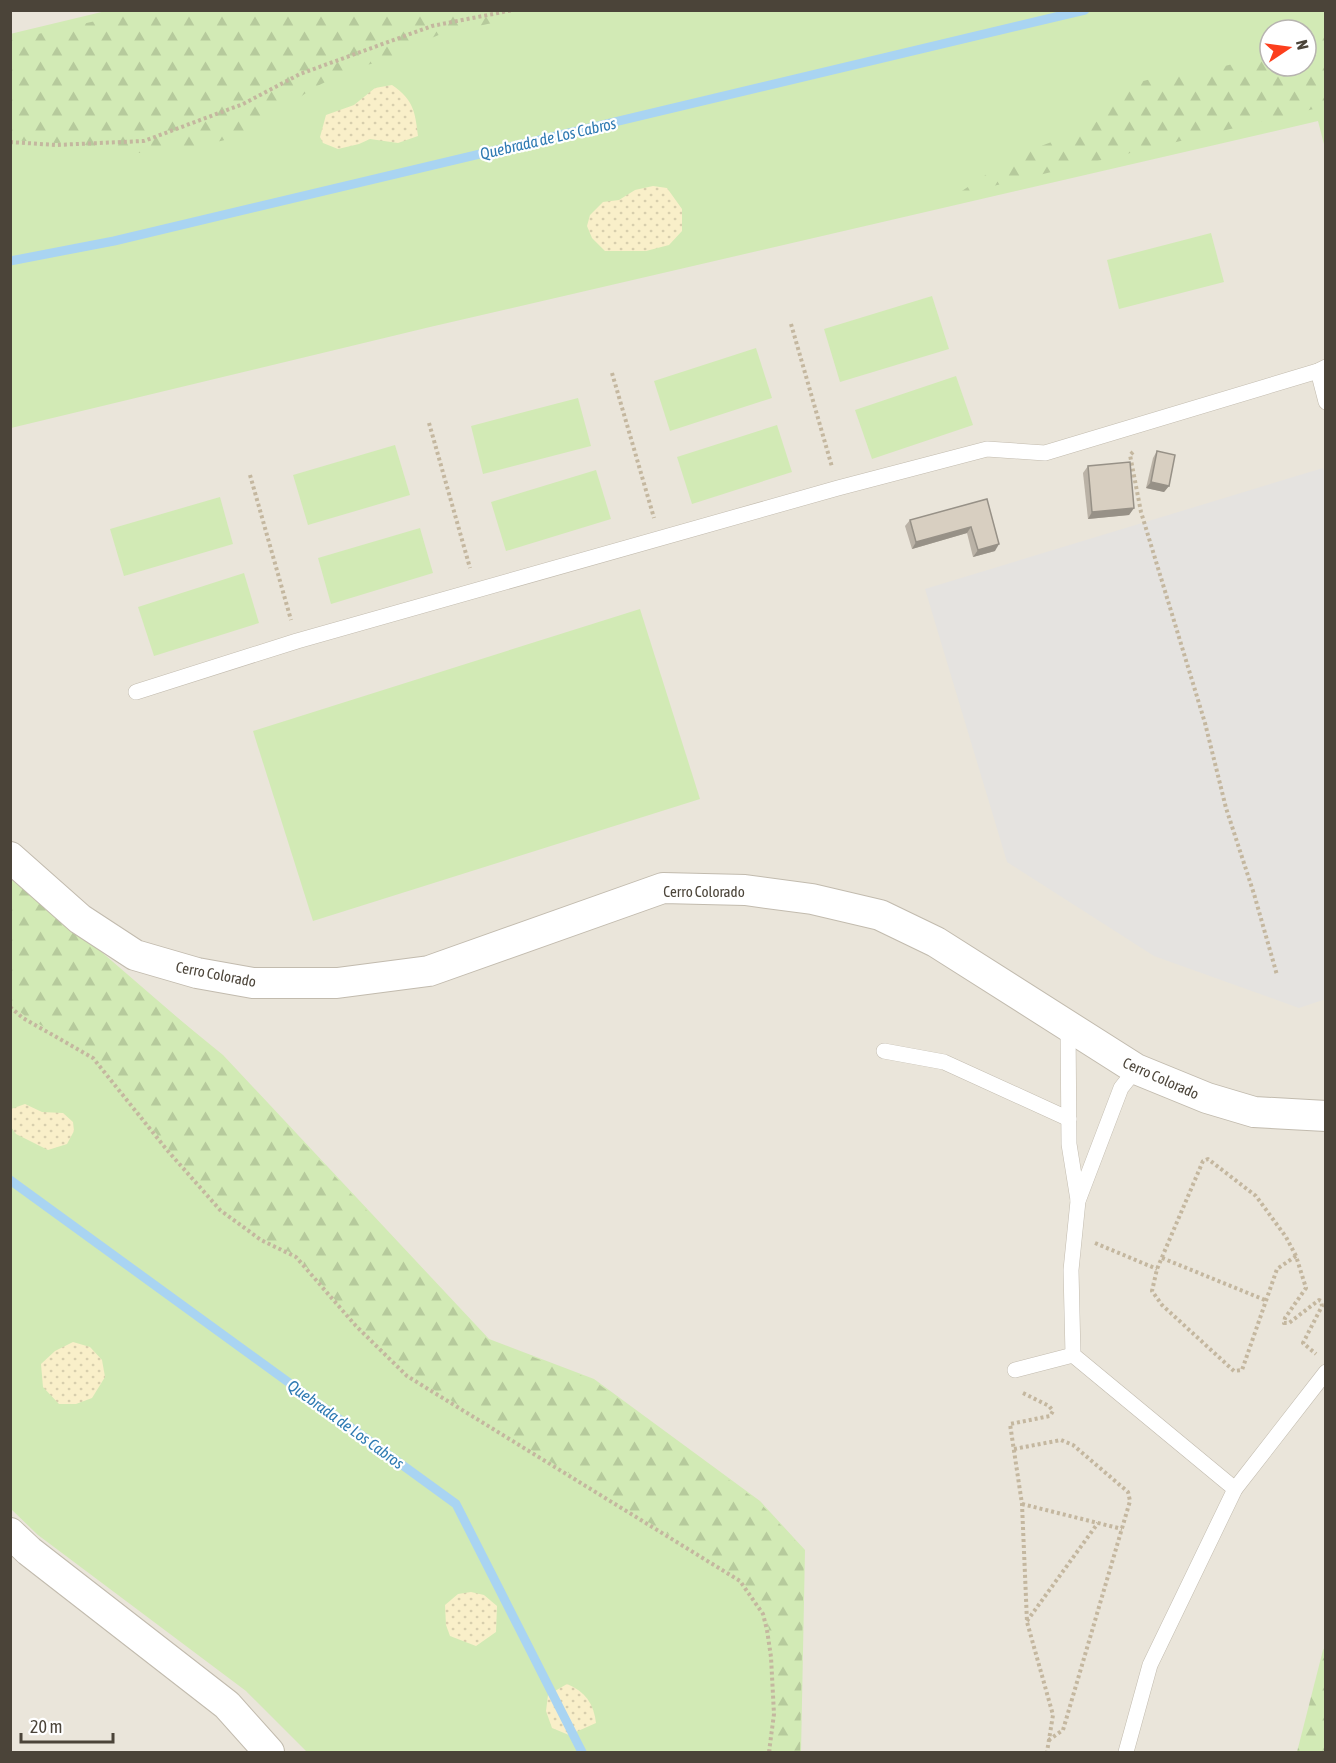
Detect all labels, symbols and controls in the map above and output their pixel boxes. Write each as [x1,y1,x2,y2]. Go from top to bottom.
north arrow [1258,18,1318,78]
text: N [1293,38,1312,51]
water label: Quebrada de Los Cabros [478,114,618,162]
street label: Cerro Colorado [663,883,745,900]
street label: Cerro Colorado [174,958,258,990]
street label: Cerro Colorado [1120,1054,1202,1102]
water label: Quebrada de Los Cabros [284,1376,408,1472]
scale bar [21,1706,112,1744]
text: 20 m [30,1716,62,1737]

